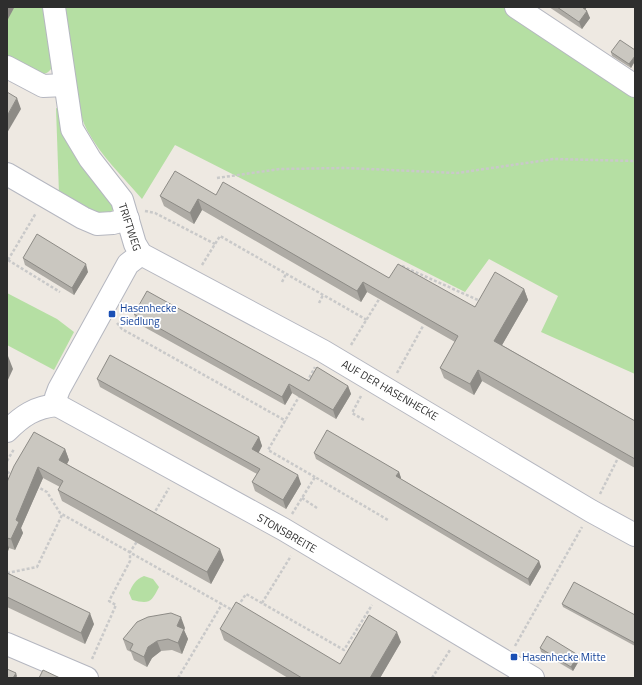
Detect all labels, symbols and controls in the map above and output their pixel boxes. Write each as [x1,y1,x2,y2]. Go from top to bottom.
street label: TRIFTWEG [115,201,145,253]
place label: Hasenhecke Siedlung [120,300,177,329]
marker: Hasenhecke Siedlung [107,309,117,319]
street label: AUF DER HASENHECKE [339,356,441,424]
street label: STONSBREITE [254,509,320,557]
place label: Hasenhecke Mitte [522,649,606,665]
marker: Hasenhecke Mitte [509,652,519,662]

